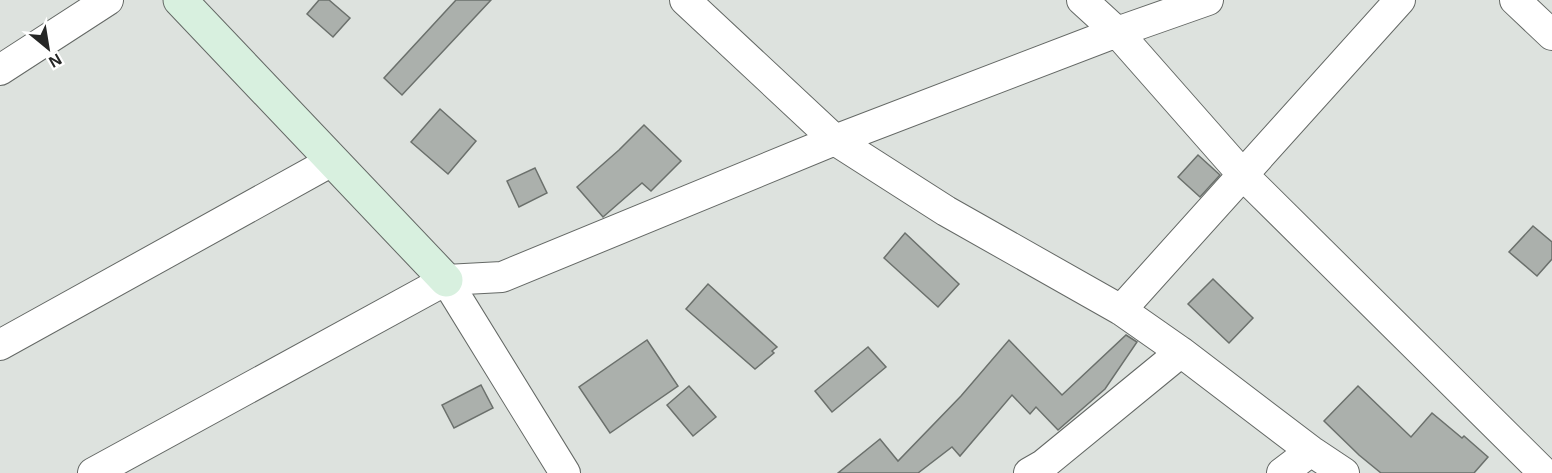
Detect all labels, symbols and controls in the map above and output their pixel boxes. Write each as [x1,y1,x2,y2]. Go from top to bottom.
north arrow [18,18,78,78]
text: N [46,50,65,71]

